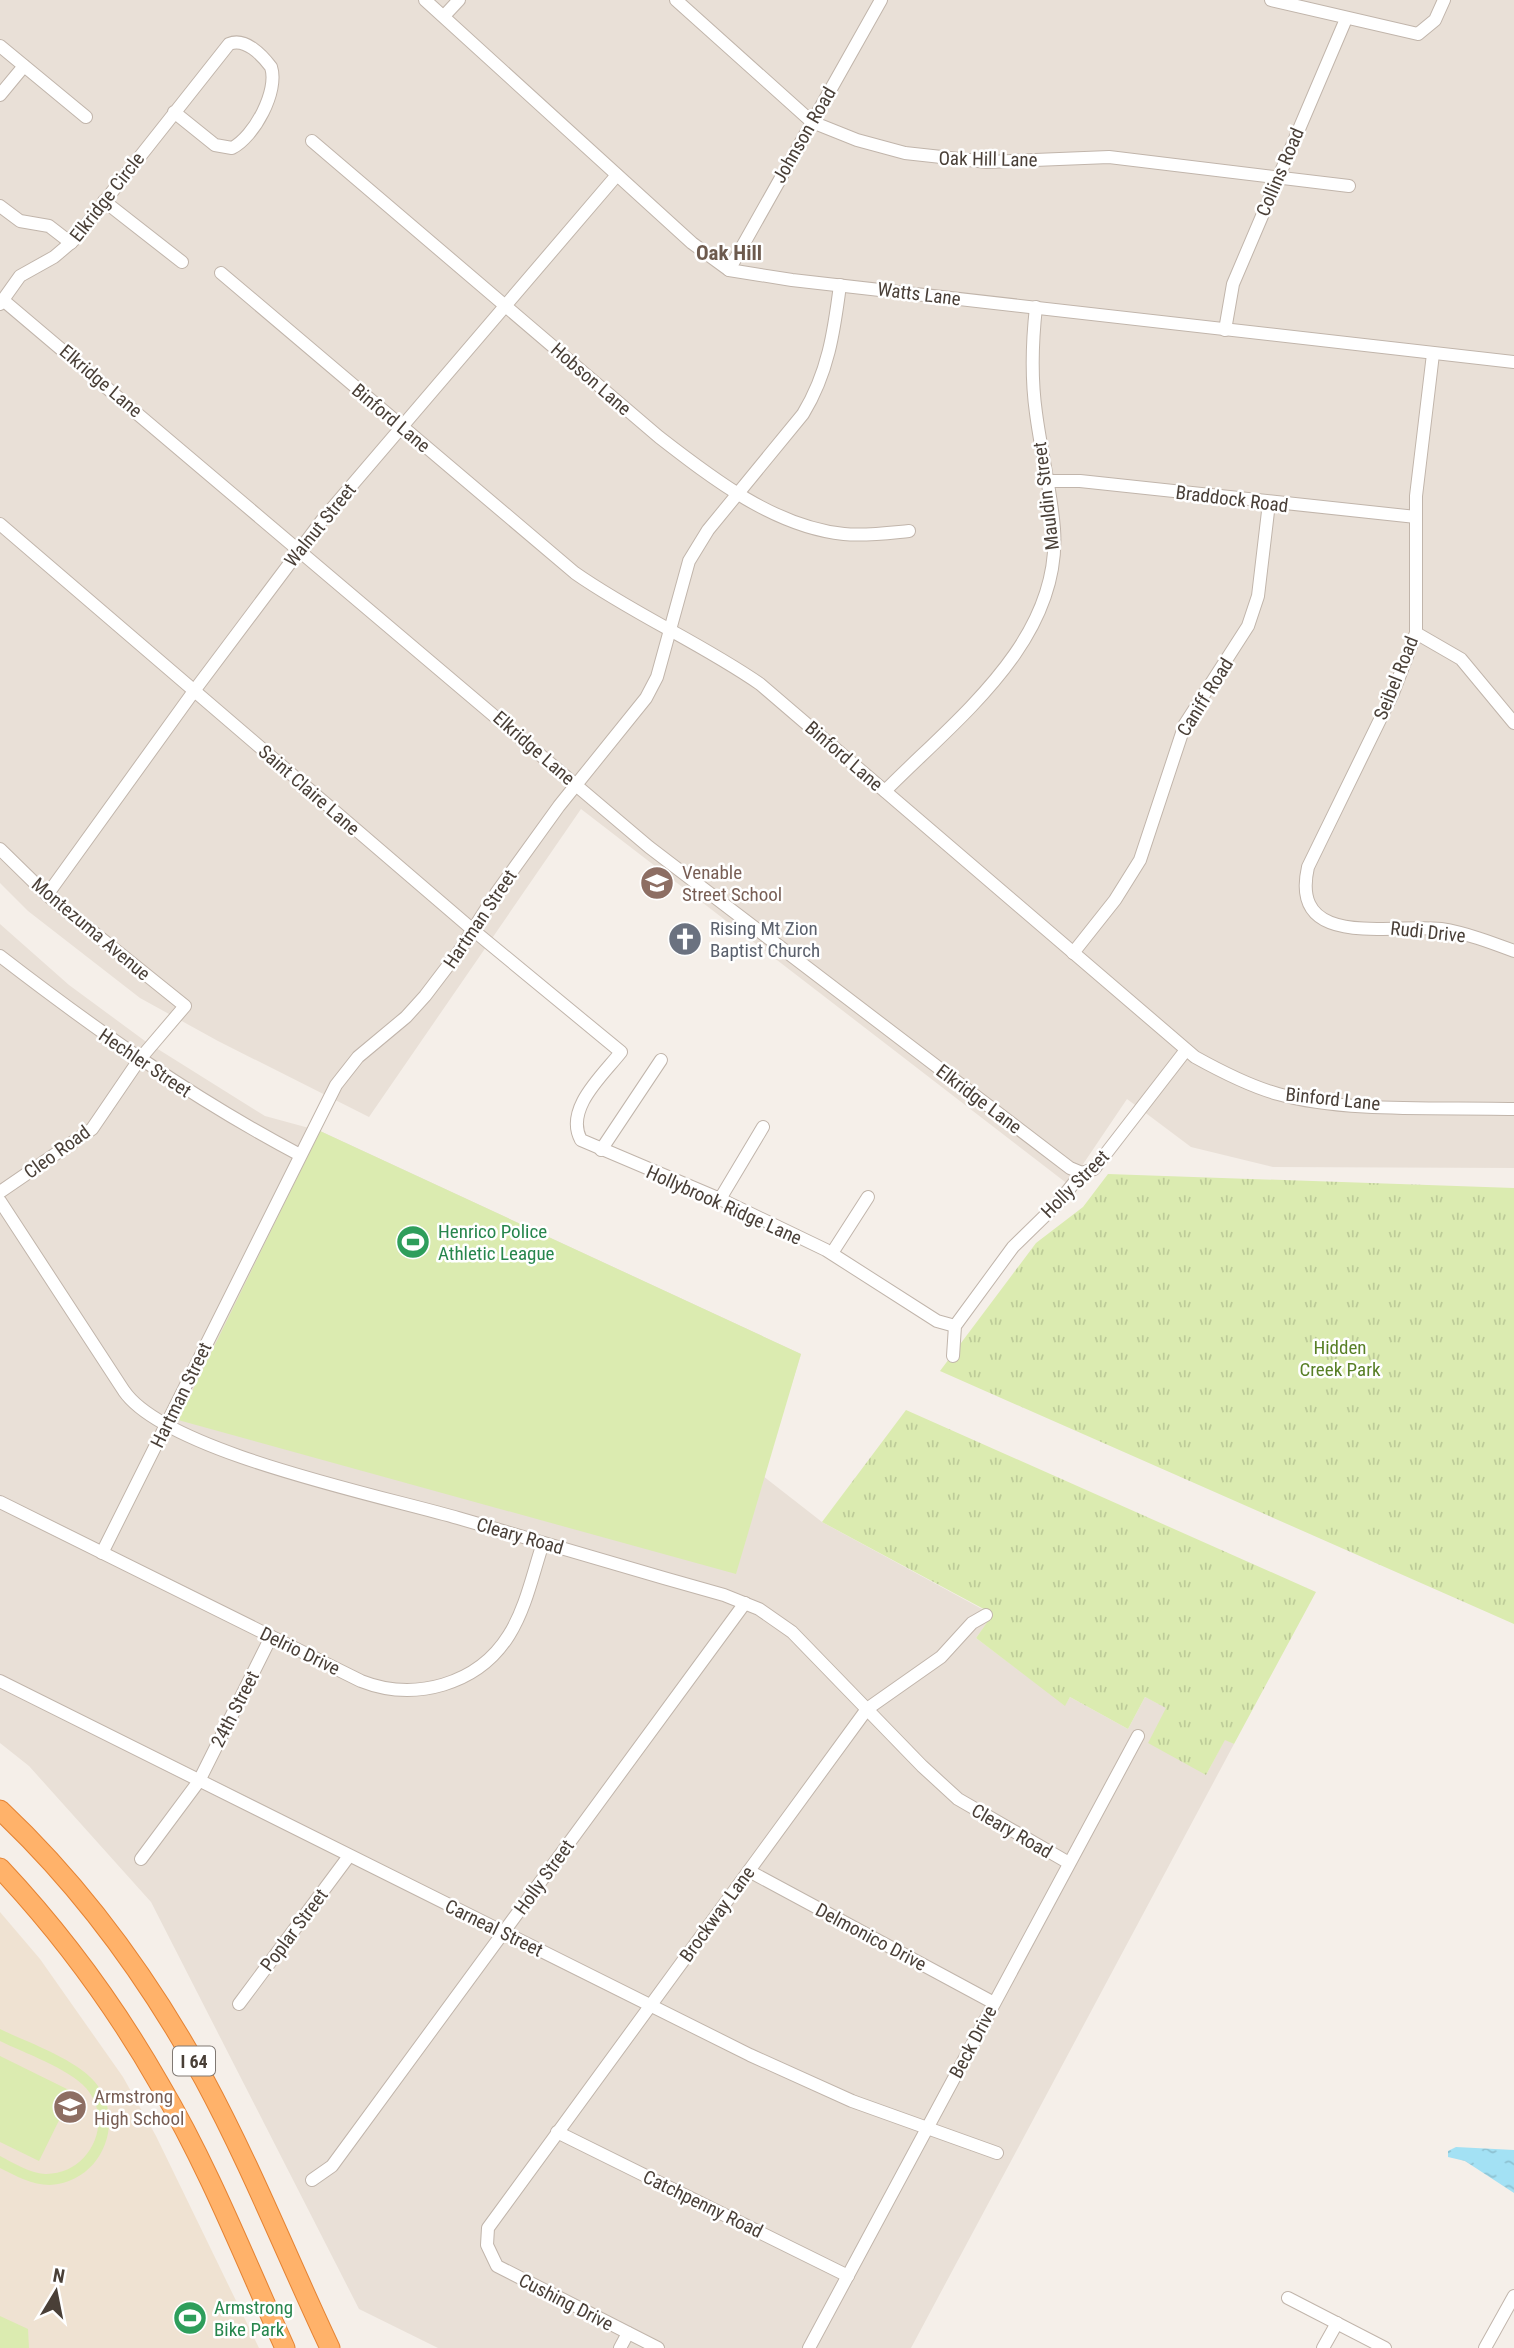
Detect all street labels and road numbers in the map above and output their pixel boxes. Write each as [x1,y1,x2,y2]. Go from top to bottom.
street label: Johnson Road [767,83,841,187]
street label: Collins Road [1251,124,1309,220]
street label: Oak Hill Lane [938,147,1038,171]
street label: Elkridge Circle [65,148,149,246]
street label: Watts Lane [876,277,962,311]
street label: Hobson Lane [546,338,636,420]
street label: Elkridge Lane [55,340,147,422]
street label: Binford Lane [347,379,435,457]
street label: Mauldin Street [1028,441,1064,551]
street label: Walnut Street [279,479,361,571]
street label: Braddock Road [1174,481,1290,517]
street label: Seibel Road [1369,633,1423,723]
street label: Caniff Road [1172,654,1238,740]
street label: Elkridge Lane [488,706,580,790]
street label: Binford Lane [801,716,888,796]
street label: Saint Claire Lane [254,740,364,840]
street label: Hartman Street [439,865,521,973]
street label: Montezuma Avenue [27,873,155,985]
street label: Rudi Drive [1389,917,1467,947]
street label: Hechler Street [94,1024,196,1102]
street label: Elkridge Lane [932,1059,1026,1139]
street label: Binford Lane [1284,1083,1382,1115]
street label: Cleo Road [19,1120,95,1184]
street label: Holly Street [1036,1145,1114,1223]
street label: Hollybrook Ridge Lane [643,1160,805,1250]
street label: Hartman Street [146,1339,216,1451]
street label: Cleary Road [474,1513,566,1559]
street label: Delrio Drive [256,1622,344,1680]
street label: 24th Street [206,1667,264,1751]
street label: Cleary Road [967,1799,1057,1863]
street label: Holly Street [509,1835,579,1919]
street label: Brockway Lane [675,1862,759,1966]
street label: Poplar Street [255,1884,333,1976]
street label: Carneal Street [441,1894,547,1962]
street label: Delmonico Drive [812,1898,930,1976]
street label: Beck Drive [944,2002,1002,2082]
road number: I 64 [173,2047,215,2076]
street label: Catchpenny Road [639,2165,767,2243]
street label: Cushing Drive [515,2268,617,2336]

